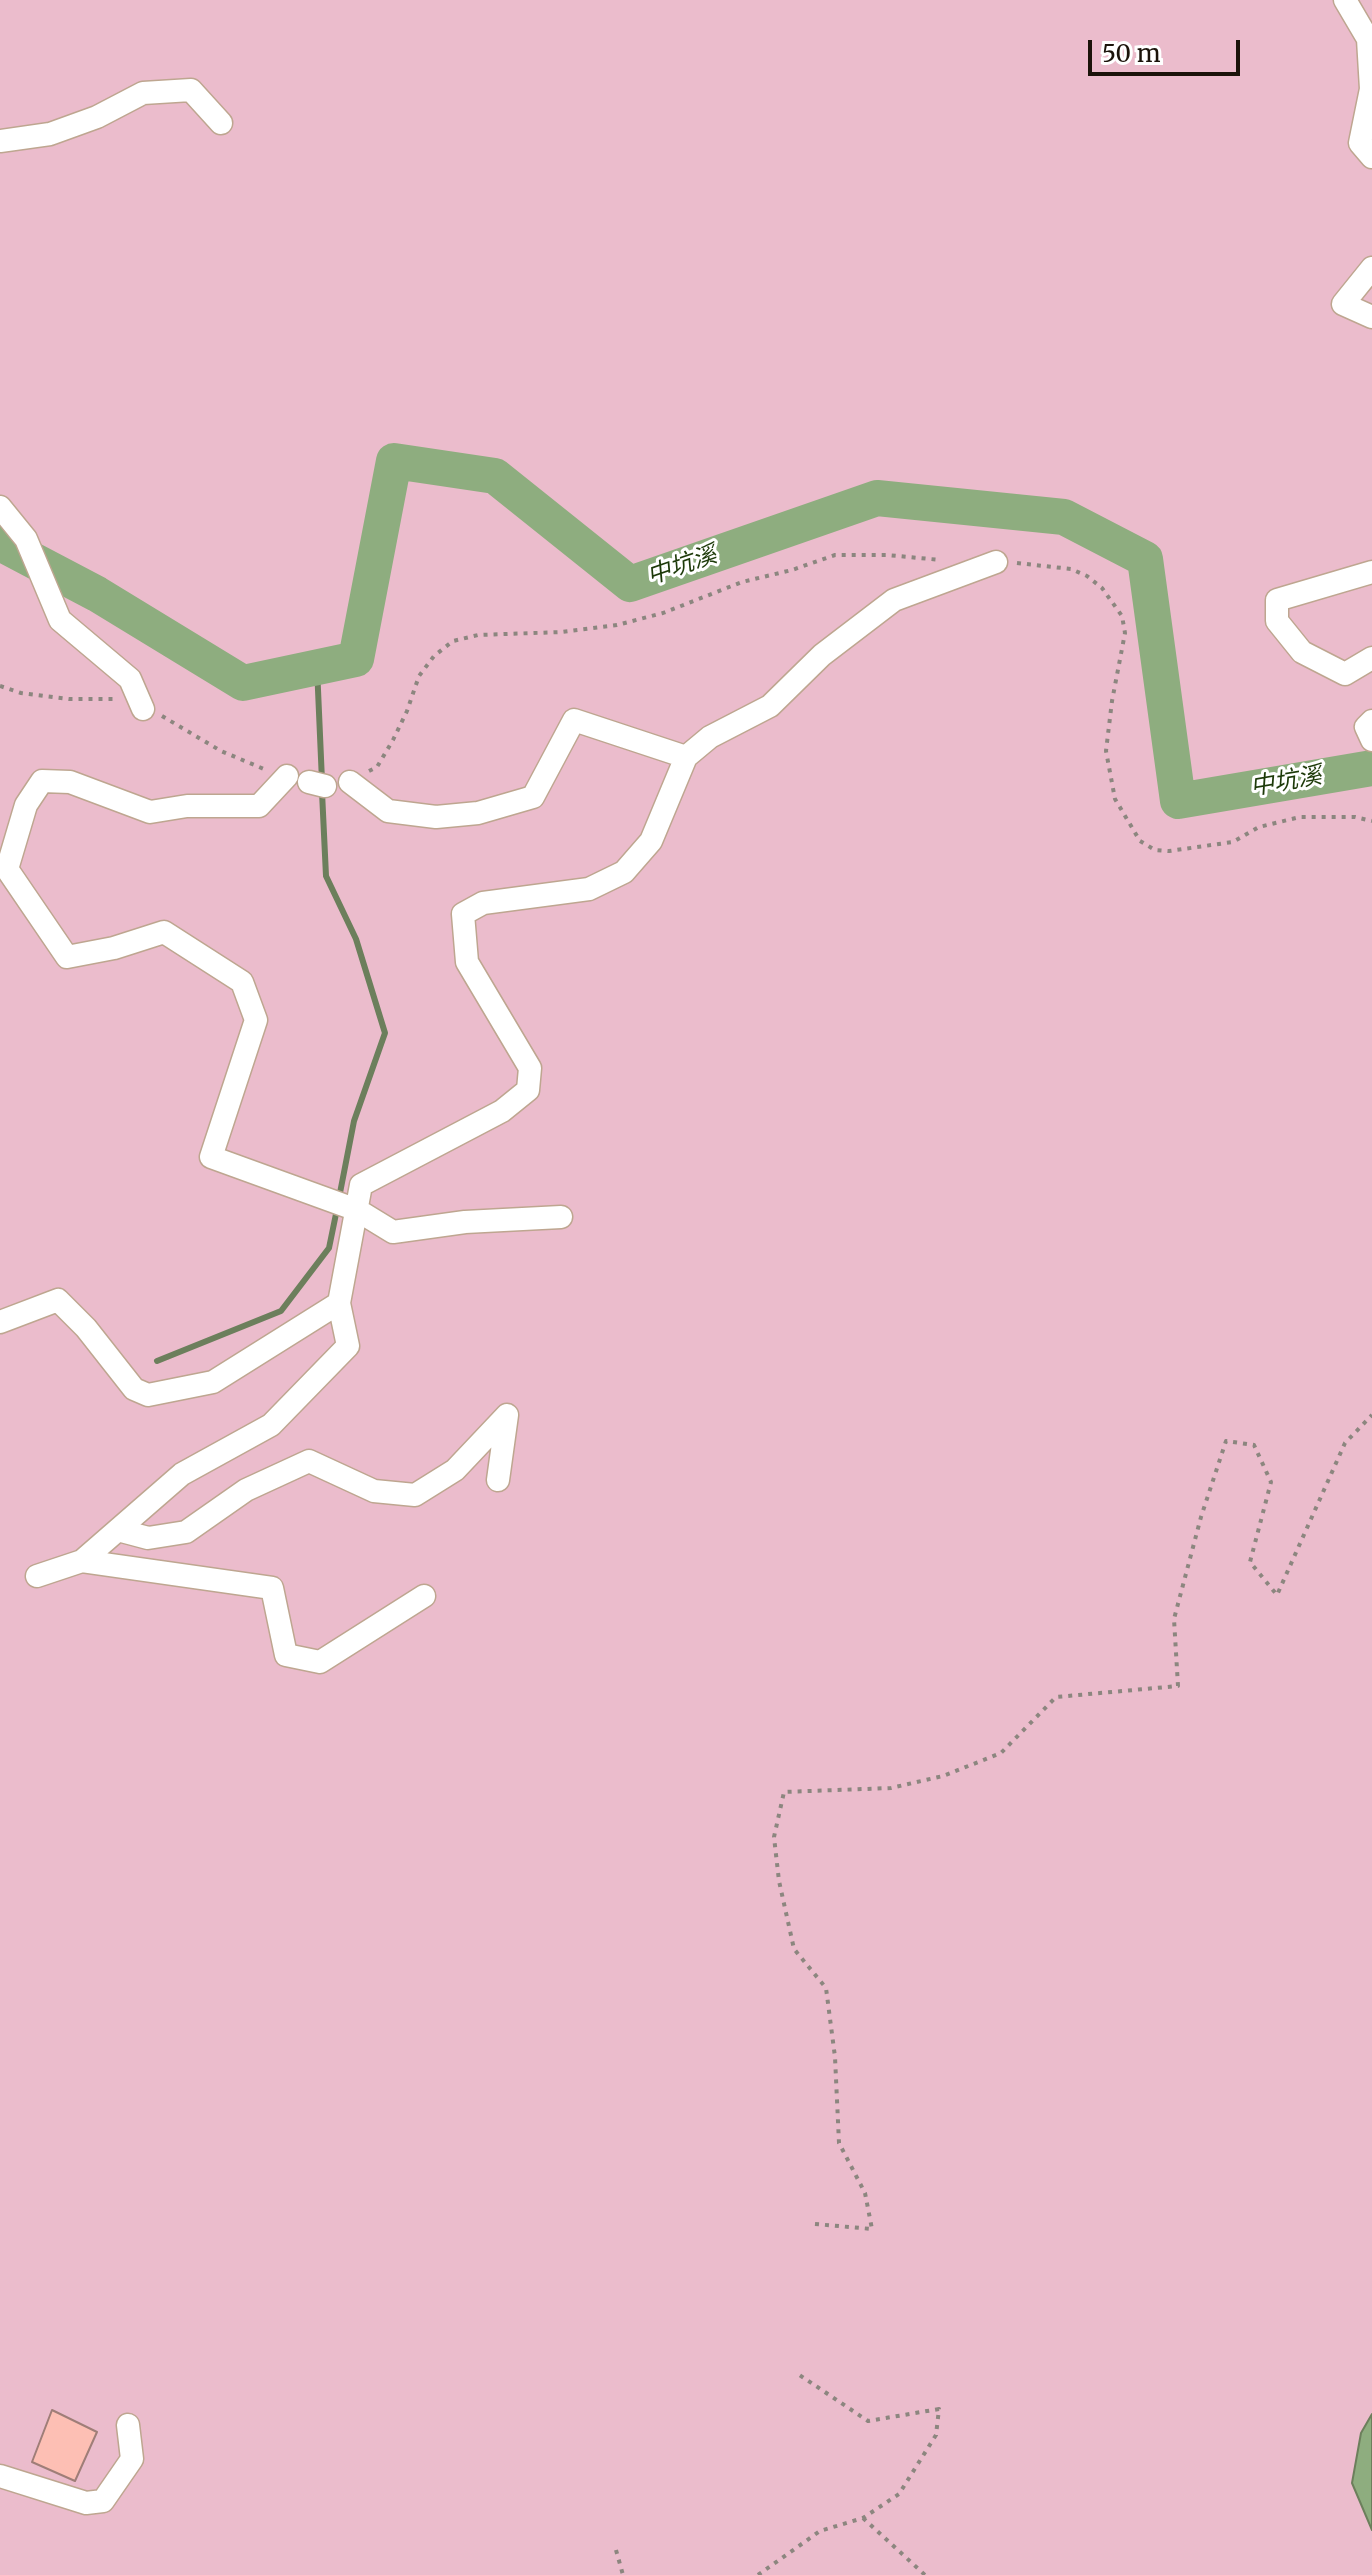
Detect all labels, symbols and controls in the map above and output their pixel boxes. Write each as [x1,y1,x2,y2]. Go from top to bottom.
scale bar [1092,24,1244,74]
text: 50 m [1102,38,1161,69]
water label: 中坑溪 [643,541,721,591]
water label: 中坑溪 [1248,762,1324,802]

